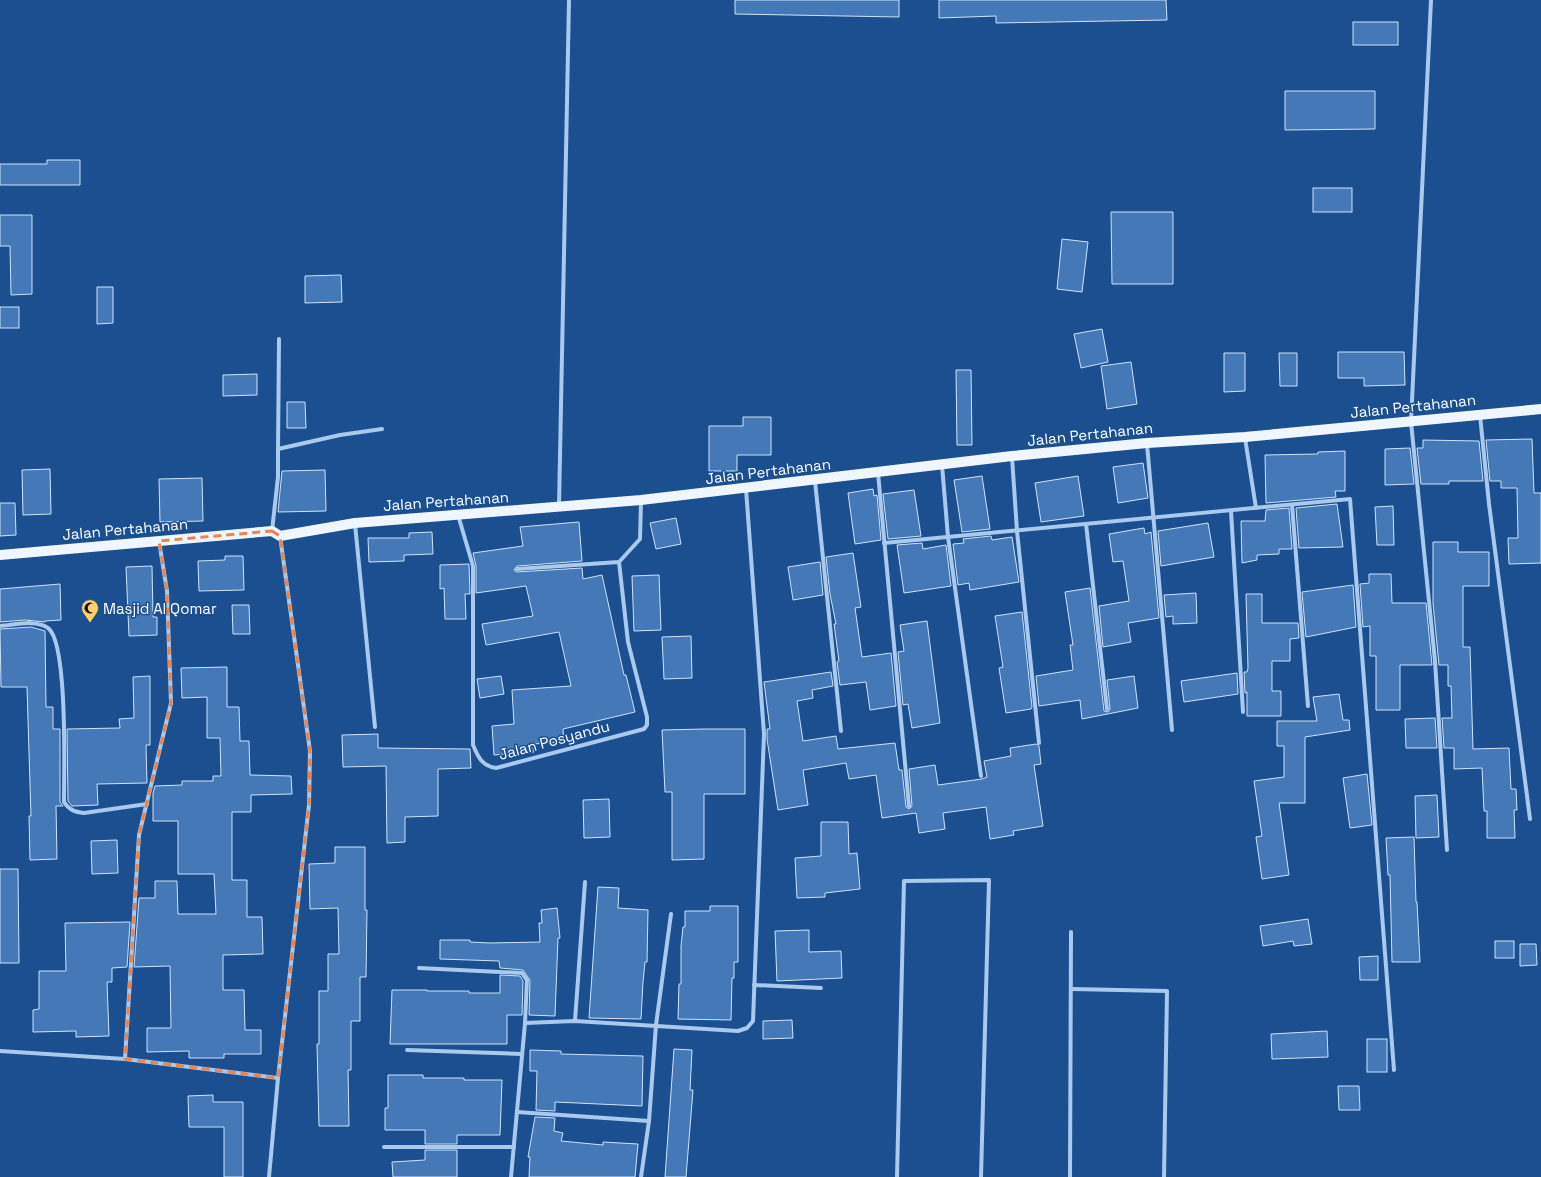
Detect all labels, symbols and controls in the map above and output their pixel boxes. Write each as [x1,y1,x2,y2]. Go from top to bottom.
street label: Jalan Pertahanan [1349,390,1477,422]
street label: Jalan Pertahanan [1026,418,1154,450]
street label: Jalan Pertahanan [704,454,832,488]
street label: Jalan Pertahanan [382,487,510,515]
street label: Jalan Pertahanan [61,514,189,544]
mosque icon: Masjid Al Qomar [80,598,100,623]
place label: Masjid Al Qomar [103,599,217,618]
street label: Jalan Posyandu [496,716,612,764]

